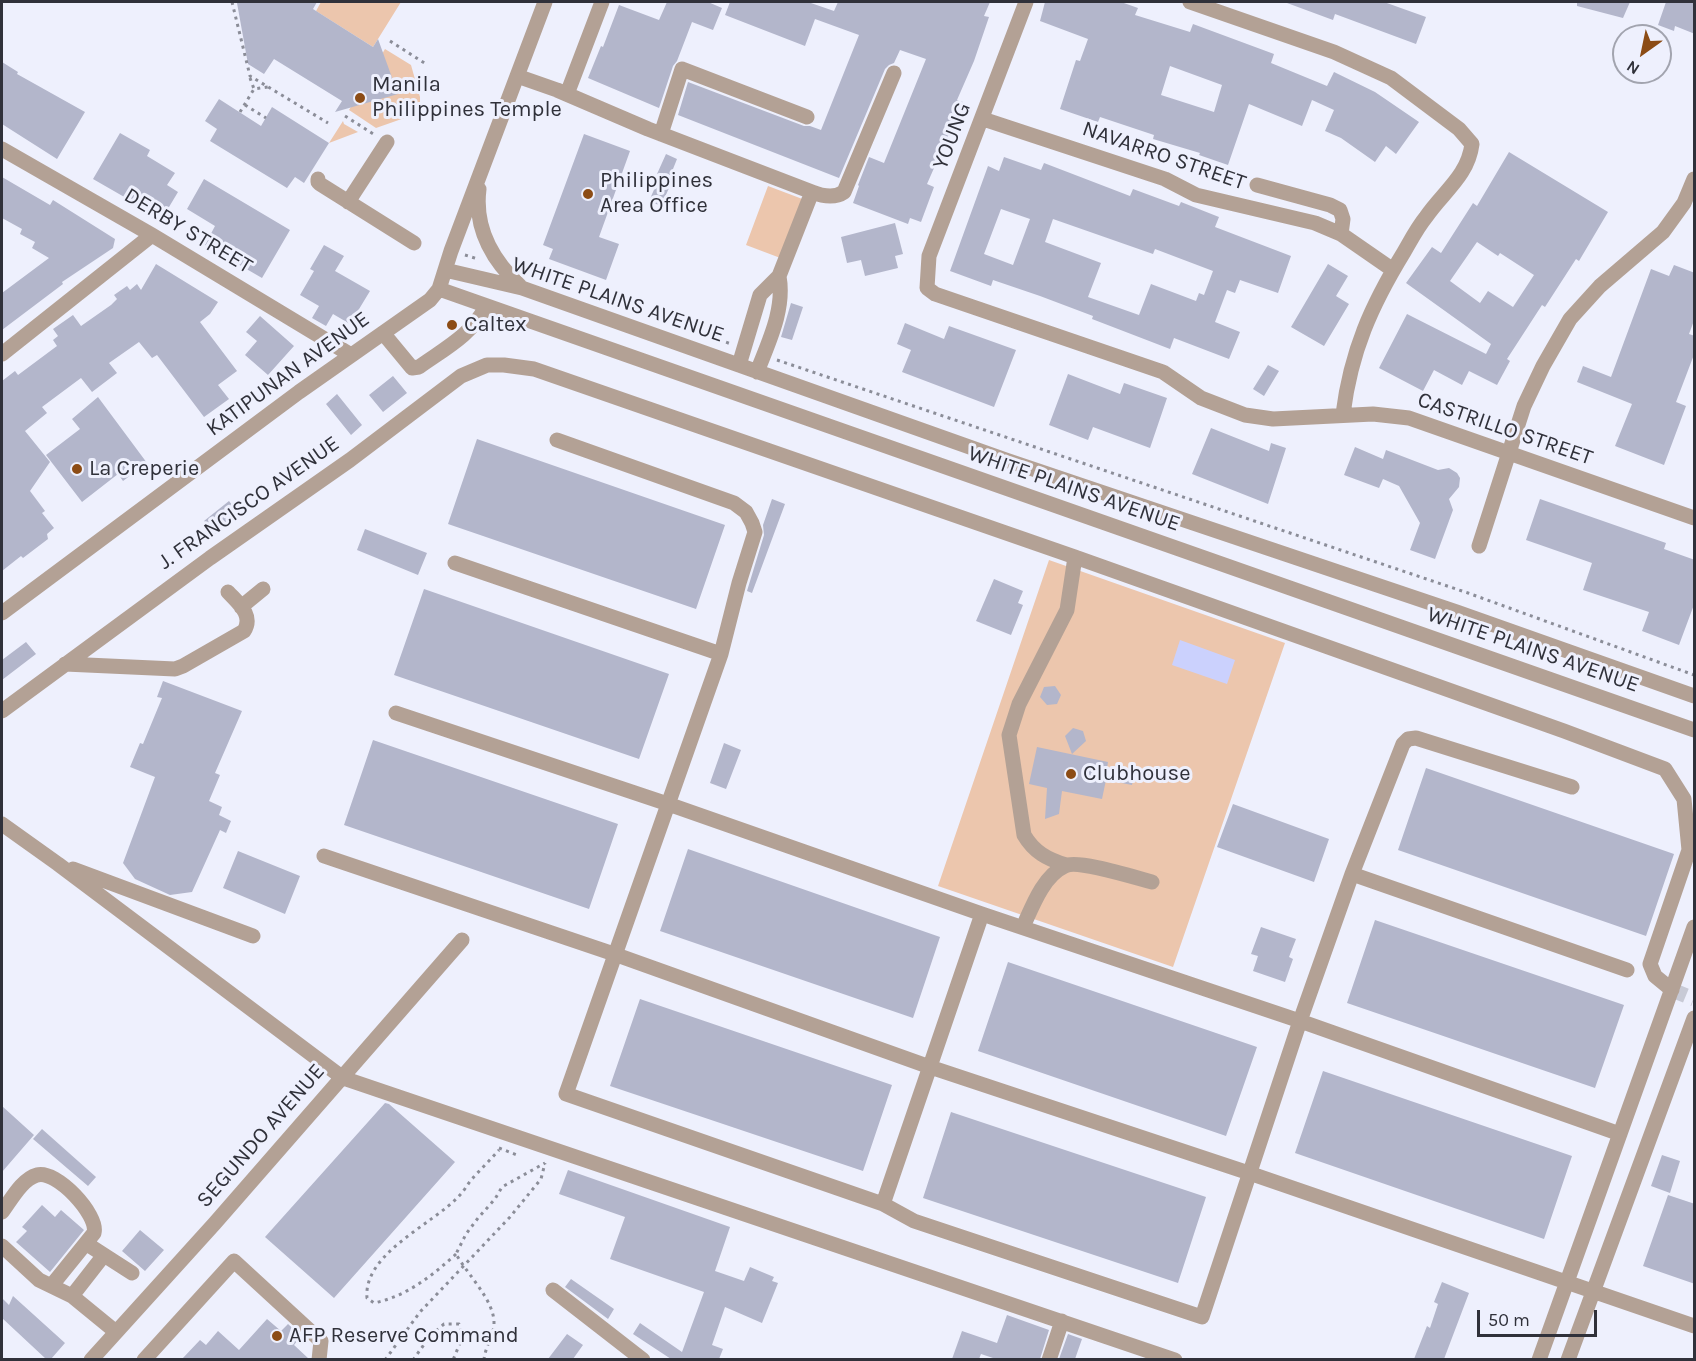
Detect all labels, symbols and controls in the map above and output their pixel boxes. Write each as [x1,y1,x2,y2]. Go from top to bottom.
north arrow [1612,24,1672,84]
text: N [1623,57,1643,79]
place label: Manila Philippines Temple [372,72,562,124]
marker: Manila Philippines Temple [353,91,367,105]
street label: YOUNG [927,99,977,173]
street label: NAVARRO STREET [1079,116,1249,196]
place label: Philippines Area Office [600,168,713,220]
street label: DERBY STREET [119,182,257,280]
marker: Philippines Area Office [581,187,595,201]
street label: WHITE PLAINS AVENUE [509,251,727,349]
street label: KATIPUNAN AVENUE [201,306,375,442]
place label: Caltex [464,312,527,338]
marker: Caltex [445,318,459,332]
street label: CASTRILLO STREET [1414,387,1596,471]
street label: J. FRANCISCO AVENUE [153,430,345,576]
street label: WHITE PLAINS AVENUE [965,440,1183,538]
place label: La Creperie [89,456,199,482]
marker: La Creperie [70,462,84,476]
street label: WHITE PLAINS AVENUE [1424,601,1642,699]
place label: Clubhouse [1083,761,1190,787]
marker: Clubhouse [1064,767,1078,781]
street label: SEGUNDO AVENUE [191,1059,331,1213]
scale bar [1480,1298,1600,1336]
text: 50 m [1488,1309,1530,1331]
place label: AFP Reserve Command [289,1323,519,1349]
marker: AFP Reserve Command [270,1329,284,1343]

